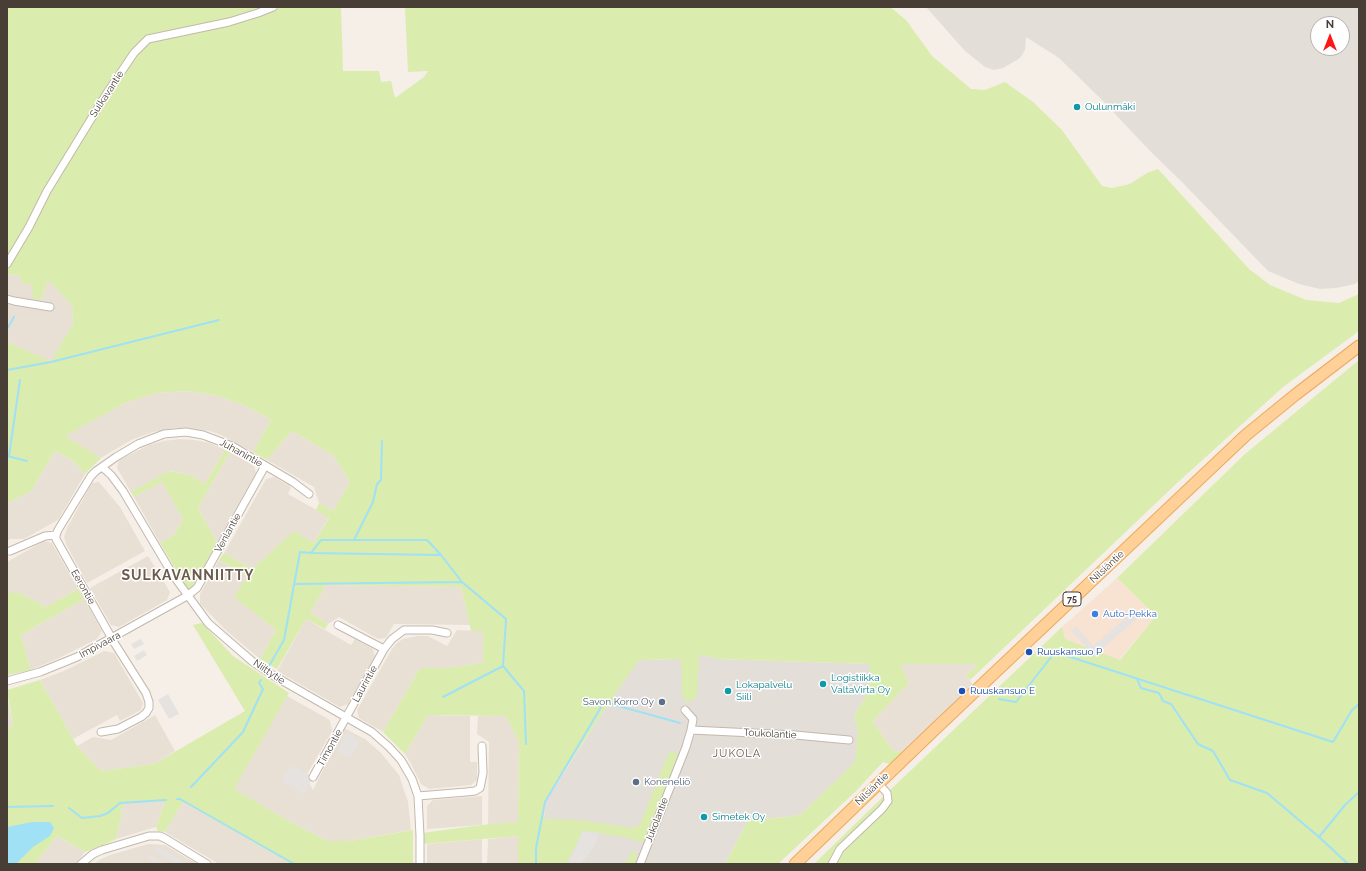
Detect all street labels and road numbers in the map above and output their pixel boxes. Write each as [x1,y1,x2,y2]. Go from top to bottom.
street label: Sulkavantie [88,68,126,120]
street label: Juhanintie [217,436,265,470]
street label: Venlantie [212,511,244,555]
street label: Nilsiäntie [1087,548,1127,586]
street label: Eerontie [68,567,98,607]
road number: 75 [1063,592,1081,606]
street label: Impivaara [77,629,123,661]
street label: Niittytie [251,657,287,687]
street label: Laurintie [350,664,380,704]
street label: Timontie [315,727,345,769]
street label: Toukolantie [743,727,797,741]
street label: Nilsiäntie [853,770,891,808]
street label: Jukolantie [643,796,671,844]

